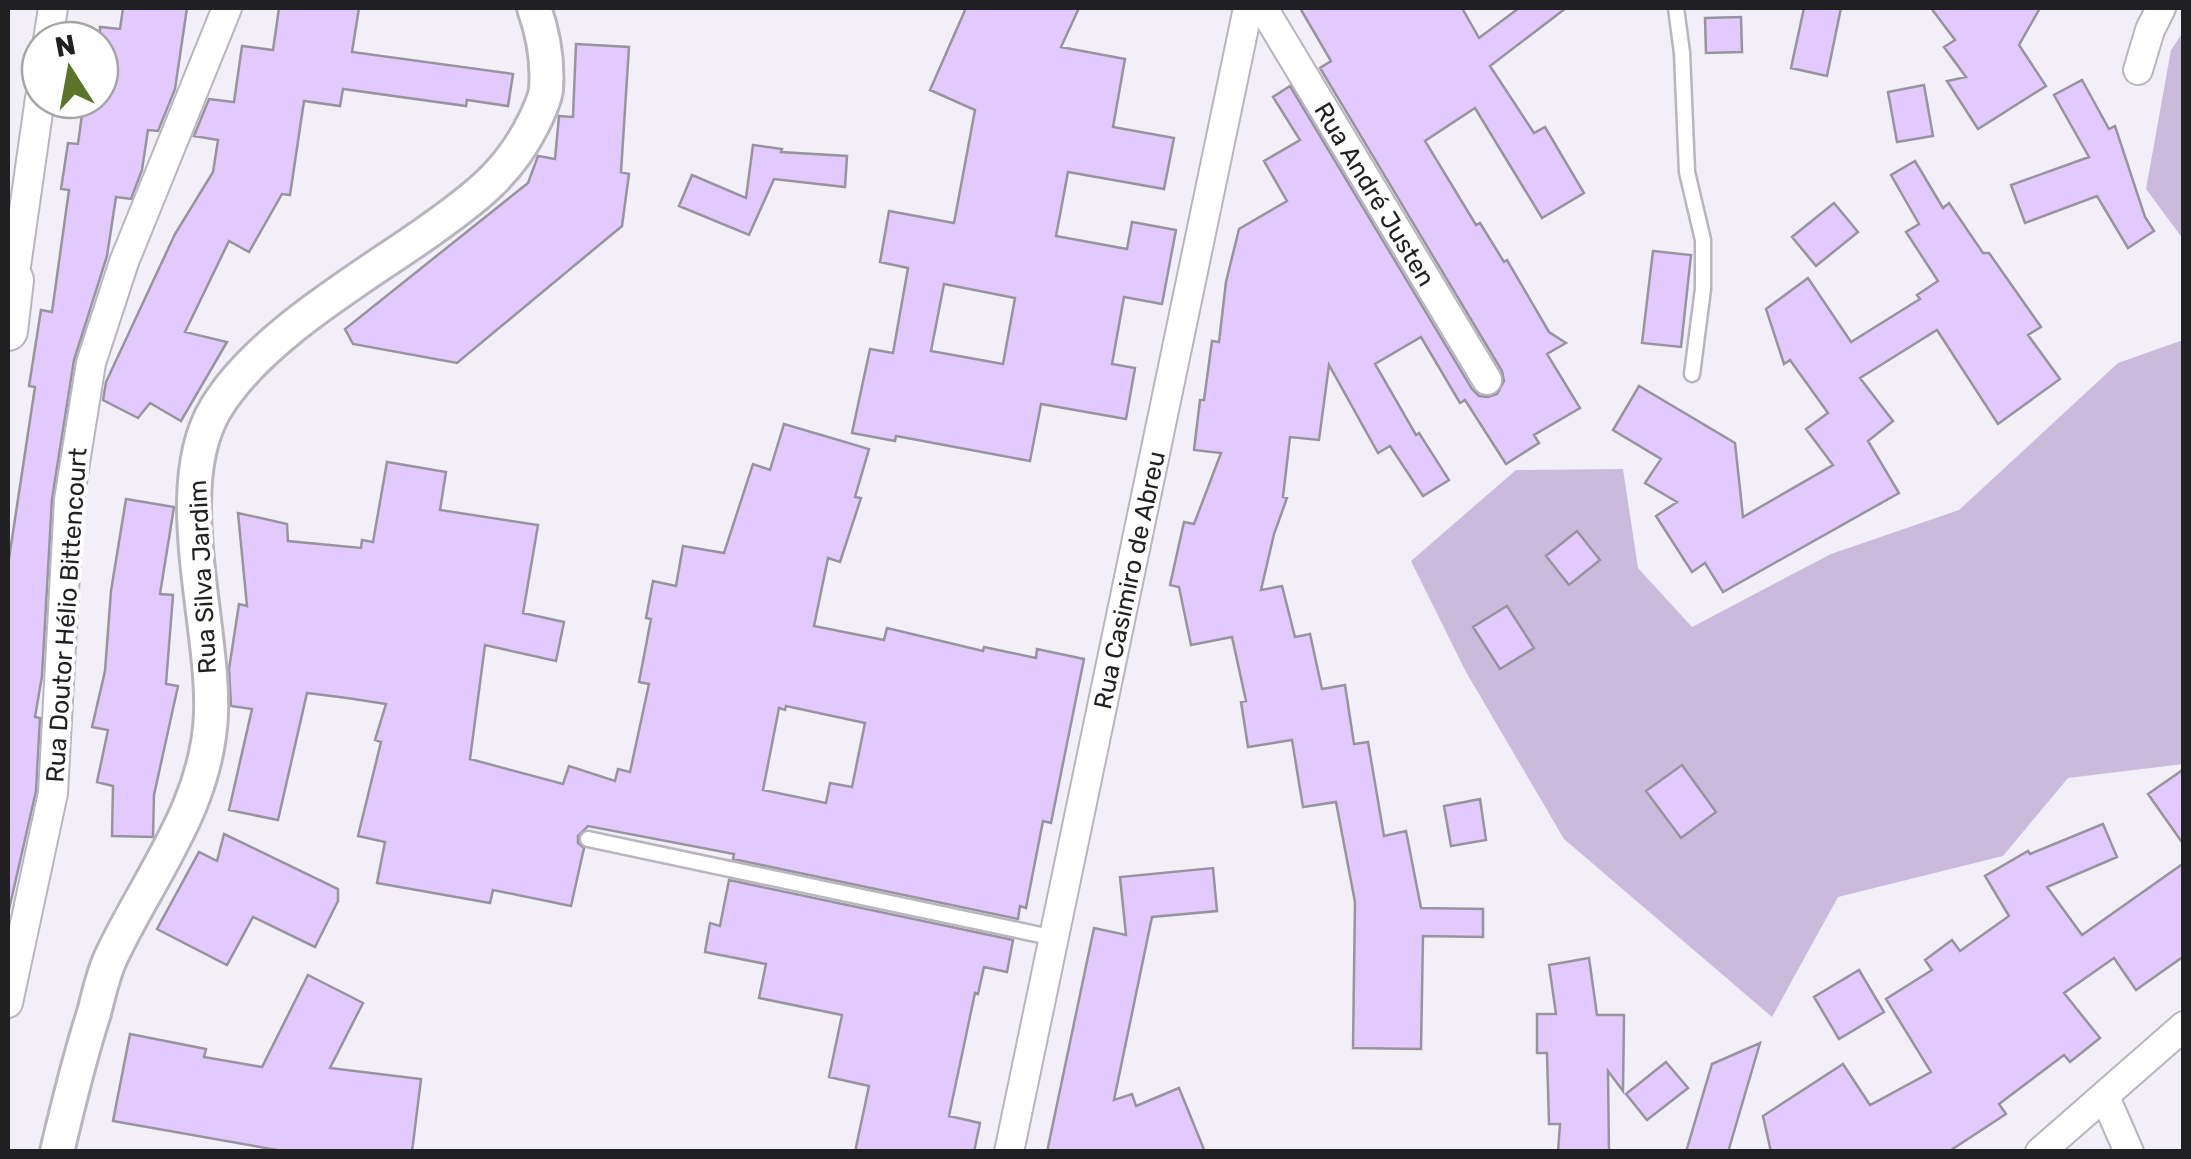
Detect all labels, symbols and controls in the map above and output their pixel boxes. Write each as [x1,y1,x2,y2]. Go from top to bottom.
north arrow [20,20,120,120]
text: N [52,28,78,64]
street label: Rua André Justen [1308,97,1441,291]
street label: Rua Doutor Hélio Bittencourt [40,446,93,783]
street label: Rua Casimiro de Abreu [1088,449,1171,712]
street label: Rua Silva Jardim [183,479,222,675]

